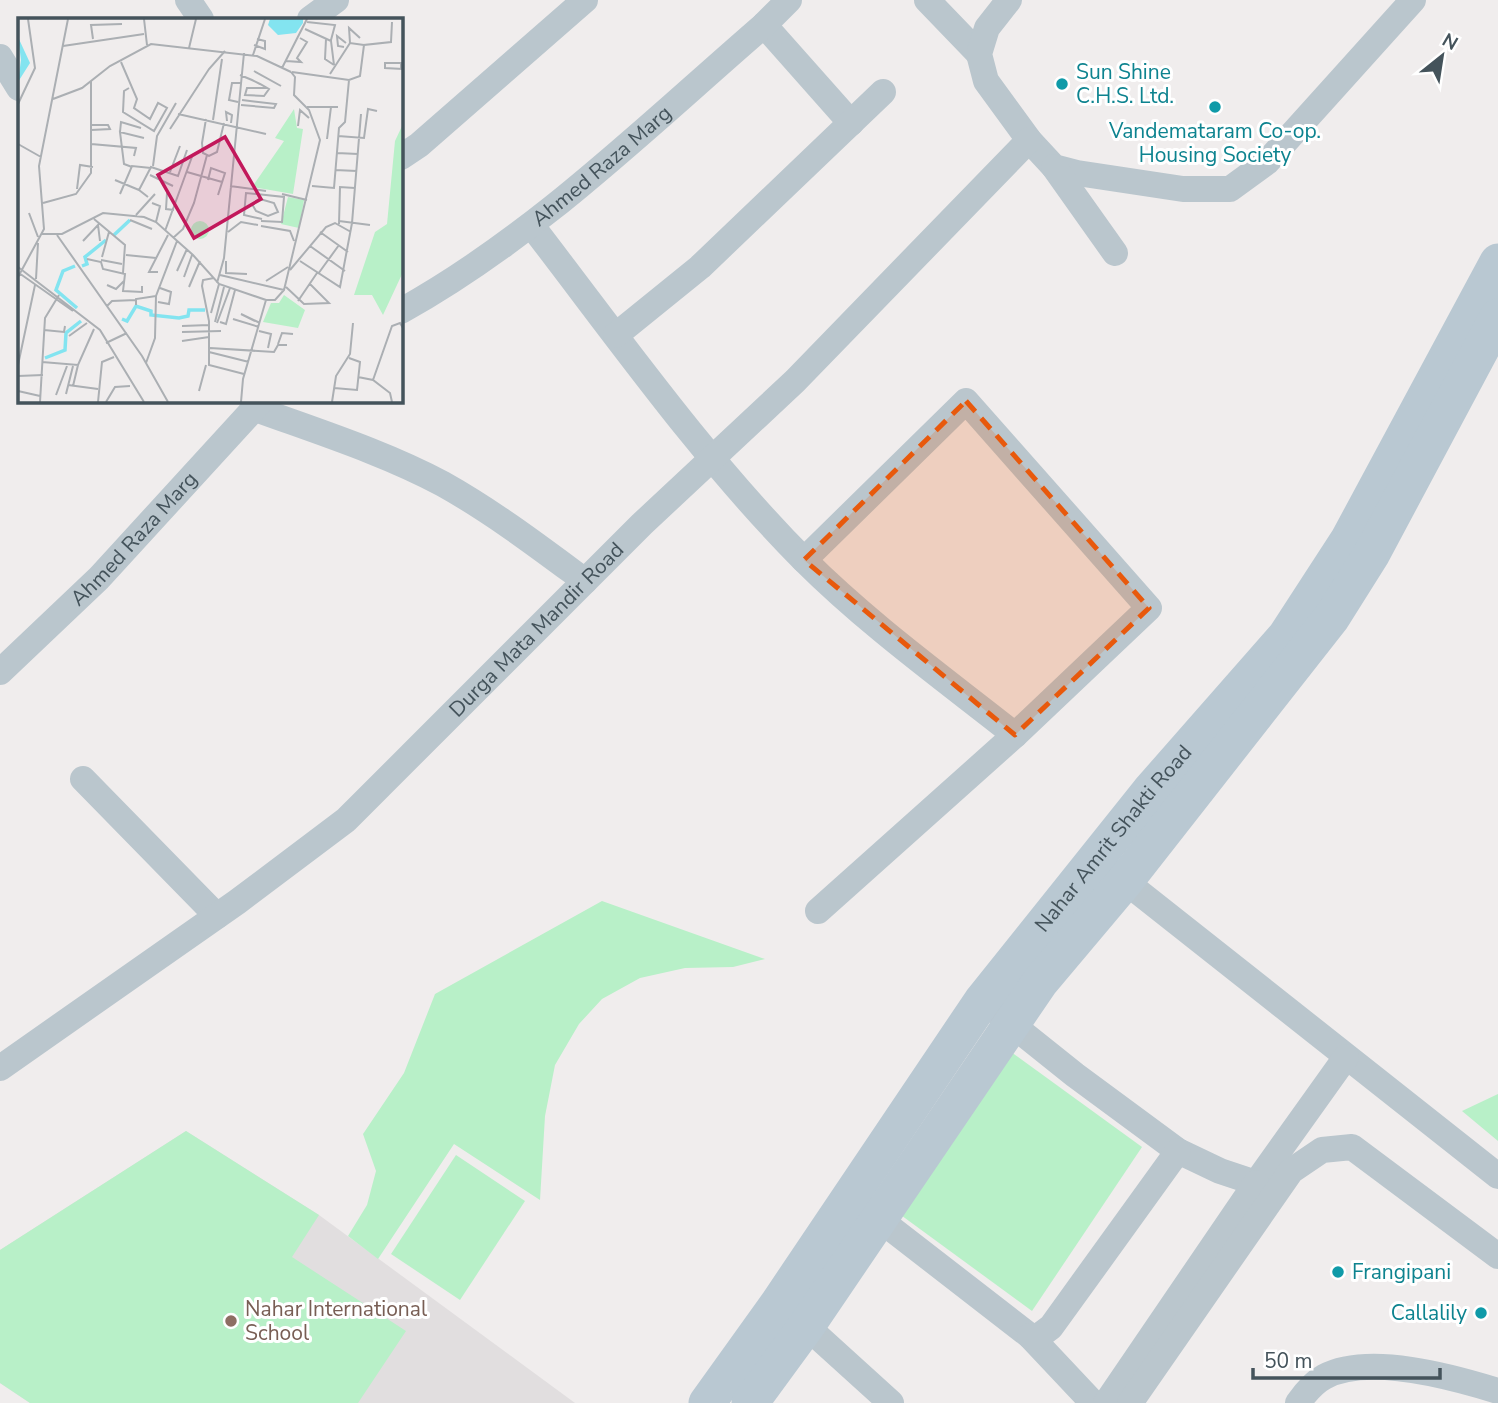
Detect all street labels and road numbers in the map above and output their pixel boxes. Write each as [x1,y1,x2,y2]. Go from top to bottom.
street label: Ahmed Raza Marg [526,99,677,233]
street label: Ahmed Raza Marg [64,466,204,612]
street label: Durga Mata Mandir Road [443,536,630,723]
street label: Nahar Amrit Shakti Road [1028,739,1198,938]

